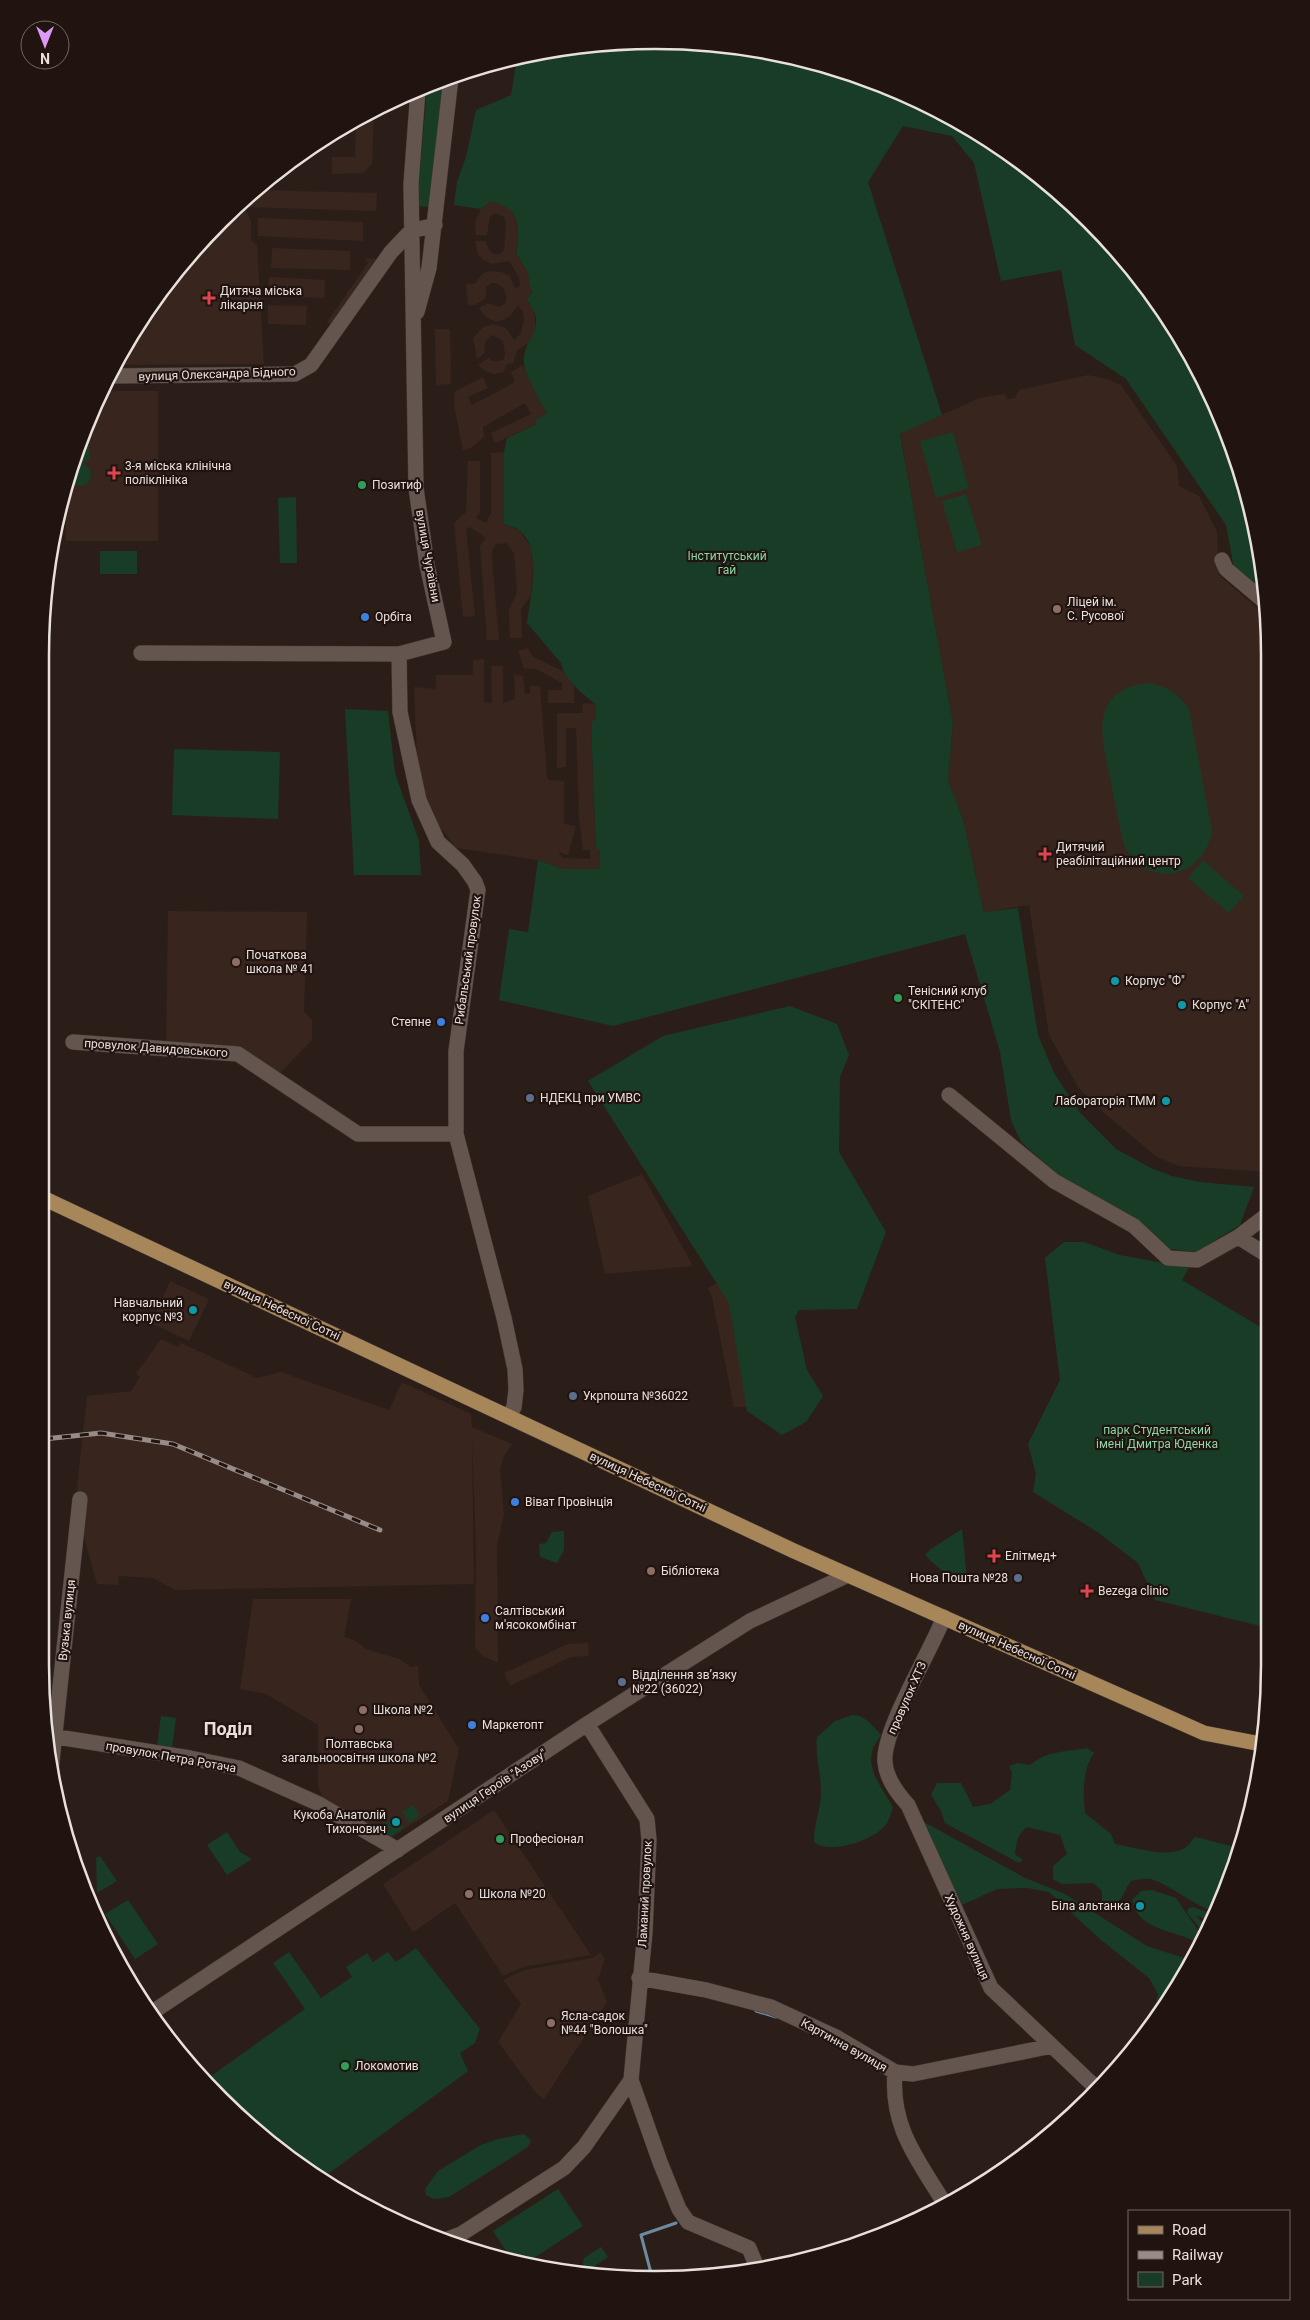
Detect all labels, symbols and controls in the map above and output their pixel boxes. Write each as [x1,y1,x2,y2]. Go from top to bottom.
north arrow [20,20,70,70]
text: N [40,50,50,66]
place label: Дитяча міська лікарня [220,284,302,312]
marker: Дитяча міська лікарня [202,291,216,305]
street label: вулиця Олександра Бідного [138,364,296,384]
place label: 3-я міська клінічна поліклініка [125,459,231,487]
marker: 3-я міська клінічна поліклініка [107,466,121,480]
place label: Позитиф [372,478,422,492]
marker: Позитиф [356,479,368,491]
street label: вулиця Чураївни [413,509,443,603]
park label: Інститутський гай [687,549,767,577]
place label: Ліцей ім. С. Русової [1067,595,1125,623]
marker: Ліцей ім. С. Русової [1051,603,1063,615]
place label: Орбіта [375,610,412,624]
marker: Орбіта [359,611,371,623]
place label: Дитячий реабілітаційний центр [1056,840,1181,868]
marker: Дитячий реабілітаційний центр [1038,847,1052,861]
street label: Рибальський провулок [452,894,484,1025]
place label: Початкова школа № 41 [246,948,314,976]
marker: Початкова школа № 41 [230,956,242,968]
place label: Корпус "Ф" [1125,974,1185,988]
marker: Корпус "Ф" [1109,975,1121,987]
place label: Тенісний клуб "СКІТЕНС" [908,984,987,1012]
marker: Тенісний клуб "СКІТЕНС" [892,992,904,1004]
place label: Корпус "А" [1192,998,1249,1012]
marker: Корпус "А" [1176,999,1188,1011]
place label: Степне [391,1015,431,1029]
marker: Степне [435,1016,447,1028]
street label: провулок Давидовського [84,1036,228,1060]
place label: НДЕКЦ при УМВС [540,1091,641,1105]
marker: НДЕКЦ при УМВС [524,1092,536,1104]
place label: Лабораторія ТММ [1055,1094,1156,1108]
marker: Лабораторія ТММ [1160,1095,1172,1107]
street label: вулиця Небесної Сотні [222,1277,343,1343]
place label: Навчальний корпус №3 [114,1296,183,1324]
marker: Навчальний корпус №3 [187,1304,199,1316]
place label: Укрпошта №36022 [583,1389,688,1403]
marker: Укрпошта №36022 [567,1390,579,1402]
park label: парк Студентський імені Дмитра Юденка [1096,1423,1218,1451]
street label: вулиця Небесної Сотні [588,1449,709,1515]
place label: Віват Провінція [525,1495,613,1509]
marker: Віват Провінція [509,1496,521,1508]
marker: Елітмед+ [987,1549,1001,1563]
place label: Елітмед+ [1005,1549,1057,1563]
place label: Бібліотека [661,1564,719,1578]
marker: Бібліотека [645,1565,657,1577]
place label: Нова Пошта №28 [910,1571,1008,1585]
marker: Нова Пошта №28 [1012,1572,1024,1584]
street label: Вузька вулиця [56,1579,78,1661]
marker: Bezega clinic [1080,1584,1094,1598]
place label: Bezega clinic [1098,1584,1168,1598]
place label: Салтівський м'ясокомбінат [495,1604,577,1632]
marker: Салтівський м'ясокомбінат [479,1612,491,1624]
street label: вулиця Небесної Сотні [956,1618,1078,1682]
street label: провулок ХТЗ [885,1660,929,1736]
place label: Відділення зв’язку №22 (36022) [632,1668,737,1696]
marker: Відділення зв’язку №22 (36022) [616,1676,628,1688]
place label: Школа №2 [373,1703,433,1717]
marker: Школа №2 [357,1704,369,1716]
district label: Поділ [204,1718,252,1739]
place label: Маркетопт [482,1718,544,1732]
marker: Маркетопт [466,1719,478,1731]
marker: Полтавська загальноосвітня школа №2 [353,1723,365,1735]
place label: Полтавська загальноосвітня школа №2 [282,1737,437,1765]
street label: провулок Петра Ротача [105,1739,237,1775]
street label: вулиця Героїв "Азову" [441,1746,549,1826]
place label: Кукоба Анатолій Тихонович [293,1808,386,1836]
marker: Кукоба Анатолій Тихонович [390,1816,402,1828]
place label: Професіонал [510,1832,584,1846]
marker: Професіонал [494,1833,506,1845]
street label: Ламаний провулок [635,1840,655,1948]
place label: Школа №20 [479,1887,546,1901]
marker: Школа №20 [463,1888,475,1900]
street label: Художня вулиця [942,1892,992,1982]
place label: Біла альтанка [1051,1899,1130,1913]
marker: Біла альтанка [1134,1900,1146,1912]
place label: Ясла-садок №44 "Волошка" [561,2009,648,2037]
street label: Картинна вулиця [798,2016,890,2074]
marker: Ясла-садок №44 "Волошка" [545,2017,557,2029]
place label: Локомотив [355,2059,419,2073]
marker: Локомотив [339,2060,351,2072]
legend [1128,2210,1290,2300]
text: Road [1172,2221,1206,2239]
text: Railway [1172,2246,1223,2264]
text: Park [1172,2271,1203,2289]

